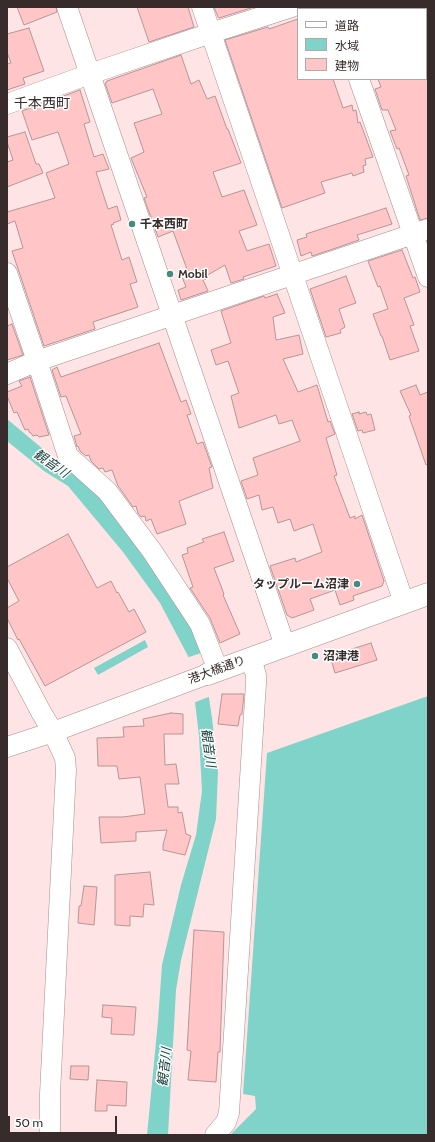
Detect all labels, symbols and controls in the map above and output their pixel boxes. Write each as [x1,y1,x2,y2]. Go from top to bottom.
legend [297,8,427,80]
text: 道路 [335,18,359,33]
text: 水域 [335,38,359,53]
text: 建物 [335,58,359,73]
district label: 千本西町 [14,96,70,112]
place label: 千本西町 [140,217,188,231]
marker: 千本西町 [127,219,137,229]
place label: Mobil [178,267,208,281]
marker: Mobil [165,269,175,279]
water label: 観音川 [31,446,71,482]
place label: タップルーム沼津 [253,577,349,591]
marker: タップルーム沼津 [352,579,362,589]
place label: 沼津港 [323,649,359,663]
marker: 沼津港 [310,651,320,661]
street label: 港大橋通り [186,653,248,687]
water label: 観音川 [198,728,218,768]
water label: 観音川 [155,1047,175,1087]
scale bar [10,1108,119,1134]
text: 50 m [15,1115,43,1130]

